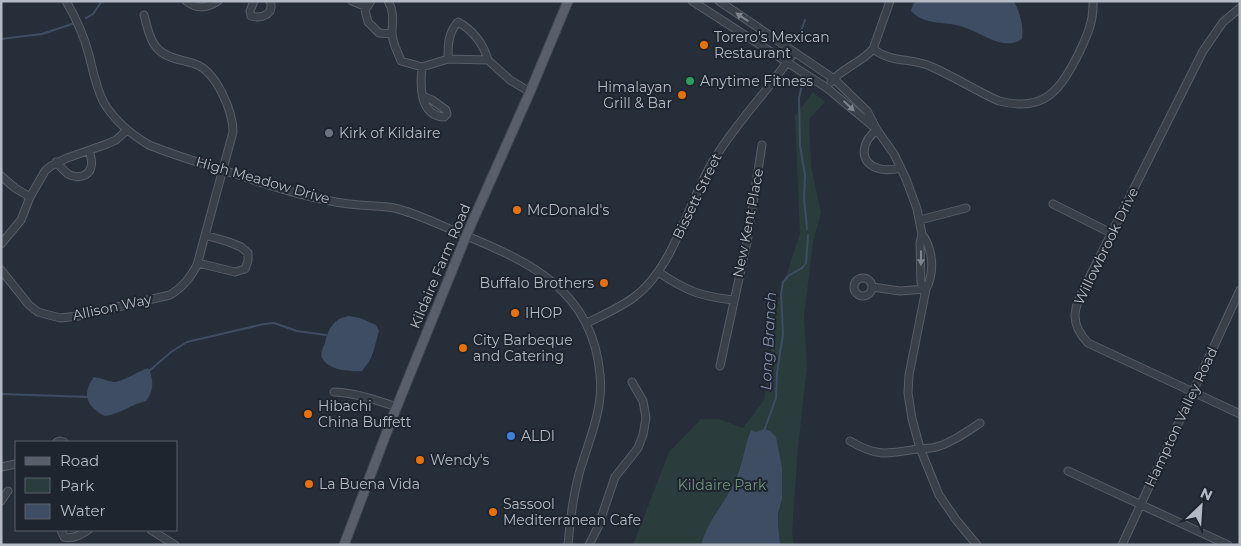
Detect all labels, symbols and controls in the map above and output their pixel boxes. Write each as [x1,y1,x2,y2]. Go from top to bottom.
one-way arrow [736,12,749,22]
place label: Torero's Mexican Restaurant [714,28,830,62]
marker: Torero's Mexican Restaurant [698,39,710,51]
place label: Anytime Fitness [700,72,813,90]
marker: Anytime Fitness [684,75,696,87]
place label: Himalayan Grill & Bar [597,78,672,112]
marker: Himalayan Grill & Bar [676,89,688,101]
one-way arrow [843,100,855,112]
place label: Kirk of Kildaire [339,124,440,142]
marker: Kirk of Kildaire [323,127,335,139]
street label: Bissett Street [668,150,726,242]
street label: High Meadow Drive [194,152,332,208]
street label: New Kent Place [729,167,767,279]
street label: Willowbrook Drive [1070,184,1142,308]
street label: Kildaire Farm Road [406,201,474,331]
place label: McDonald's [527,201,609,219]
marker: McDonald's [511,204,523,216]
one-way arrow [917,250,925,266]
place label: Buffalo Brothers [479,274,594,292]
marker: Buffalo Brothers [598,277,610,289]
street label: Allison Way [71,290,154,324]
water label: Long Branch [756,291,780,391]
place label: IHOP [525,304,562,322]
marker: IHOP [509,307,521,319]
place label: City Barbeque and Catering [473,331,573,365]
marker: City Barbeque and Catering [457,342,469,354]
street label: Hampton Valley Road [1141,344,1221,490]
place label: Hibachi China Buffett [318,397,412,431]
marker: Hibachi China Buffett [302,408,314,420]
place label: ALDI [521,427,555,445]
marker: ALDI [505,430,517,442]
legend [15,441,178,531]
text: Road [60,451,99,470]
place label: Wendy's [430,451,490,469]
marker: Wendy's [414,454,426,466]
place label: La Buena Vida [319,475,420,493]
text: Park [60,476,94,495]
park label: Kildaire Park [678,476,767,494]
marker: La Buena Vida [303,478,315,490]
north arrow [1176,481,1226,531]
text: N [1198,484,1215,505]
place label: Sassool Mediterranean Cafe [503,495,641,529]
text: Water [60,501,106,520]
marker: Sassool Mediterranean Cafe [487,506,499,518]

